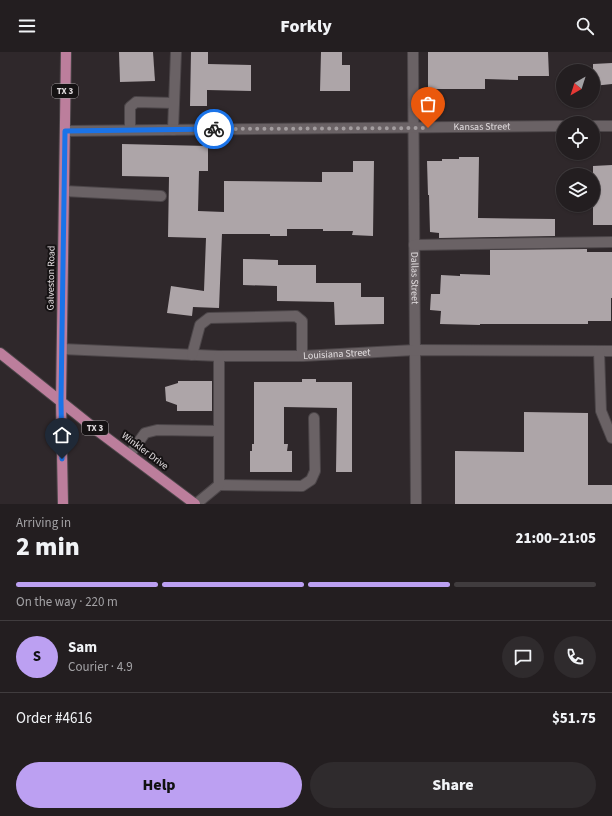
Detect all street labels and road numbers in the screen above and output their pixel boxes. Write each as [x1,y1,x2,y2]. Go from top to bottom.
road number: TX 3 [52,84,78,98]
street label: Kansas Street [453,120,511,134]
street label: Galveston Road [43,245,59,311]
street label: Dallas Street [407,252,422,305]
street label: Louisiana Street [303,345,371,363]
road number: TX 3 [82,421,108,435]
street label: Winkler Drive [119,429,171,473]

